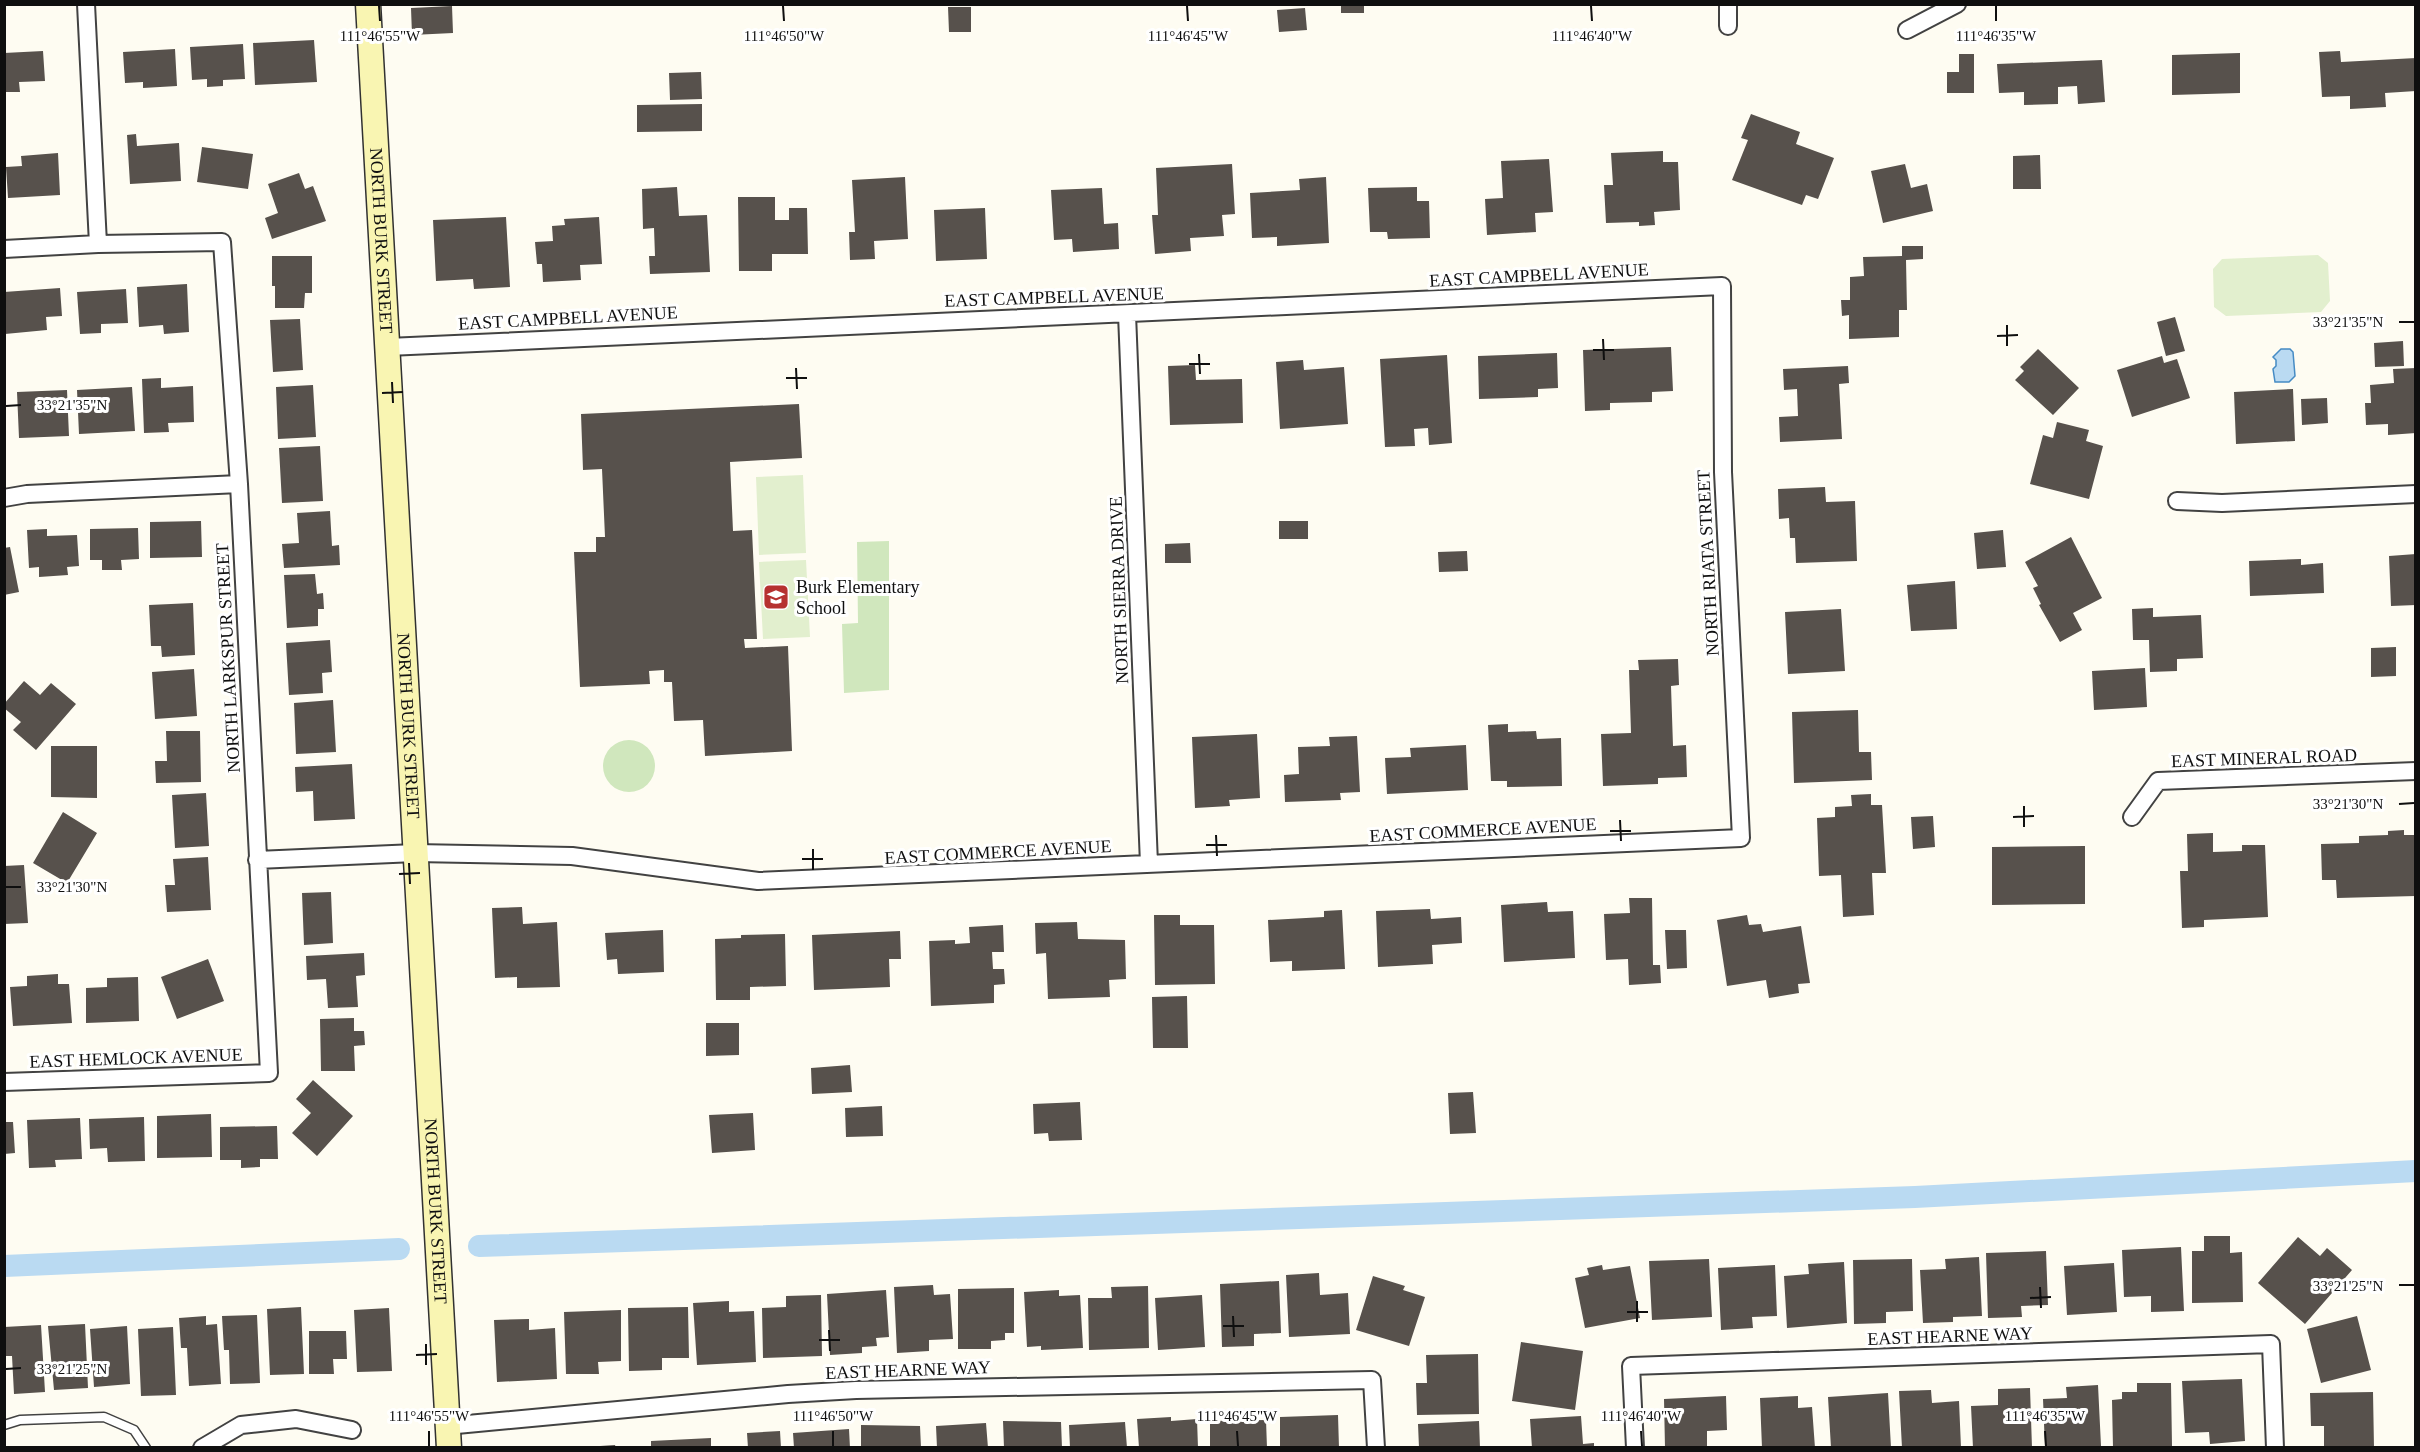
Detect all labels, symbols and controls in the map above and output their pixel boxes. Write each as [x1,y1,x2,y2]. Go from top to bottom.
text: 111°46'55"W [340,28,421,44]
text: 111°46'50"W [744,28,825,44]
text: 111°46'45"W [1148,28,1229,44]
text: 111°46'40"W [1552,28,1633,44]
text: 111°46'35"W [1956,28,2037,44]
street label: NORTH BURK STREET [366,147,396,334]
street label: EAST CAMPBELL AVENUE [1429,259,1649,291]
street label: EAST CAMPBELL AVENUE [944,283,1164,311]
street label: EAST CAMPBELL AVENUE [458,302,678,334]
text: 33°21'35"N [2313,314,2383,330]
text: 33°21'35"N [37,397,107,413]
street label: NORTH RIATA STREET [1693,469,1723,657]
street label: NORTH SIERRA DRIVE [1106,496,1132,684]
street label: NORTH LARKSPUR STREET [212,543,244,773]
place label: Burk Elementary School [796,577,919,618]
school or university icon: Burk Elementary School [761,582,791,612]
street label: NORTH BURK STREET [393,632,424,819]
street label: EAST MINERAL ROAD [2171,745,2357,771]
text: 33°21'30"N [2313,796,2383,812]
street label: EAST COMMERCE AVENUE [1369,814,1597,846]
street label: EAST COMMERCE AVENUE [884,836,1112,868]
text: 33°21'30"N [37,879,107,895]
street label: EAST HEMLOCK AVENUE [29,1044,243,1072]
street label: NORTH BURK STREET [421,1118,451,1305]
text: 33°21'25"N [2313,1278,2383,1294]
street label: EAST HEARNE WAY [1867,1323,2033,1349]
street label: EAST HEARNE WAY [825,1357,991,1383]
text: 33°21'25"N [37,1361,107,1377]
text: 111°46'55"W [389,1408,470,1424]
text: 111°46'50"W [793,1408,874,1424]
text: 111°46'45"W [1197,1408,1278,1424]
text: 111°46'40"W [1601,1408,1682,1424]
text: 111°46'35"W [2005,1408,2086,1424]

